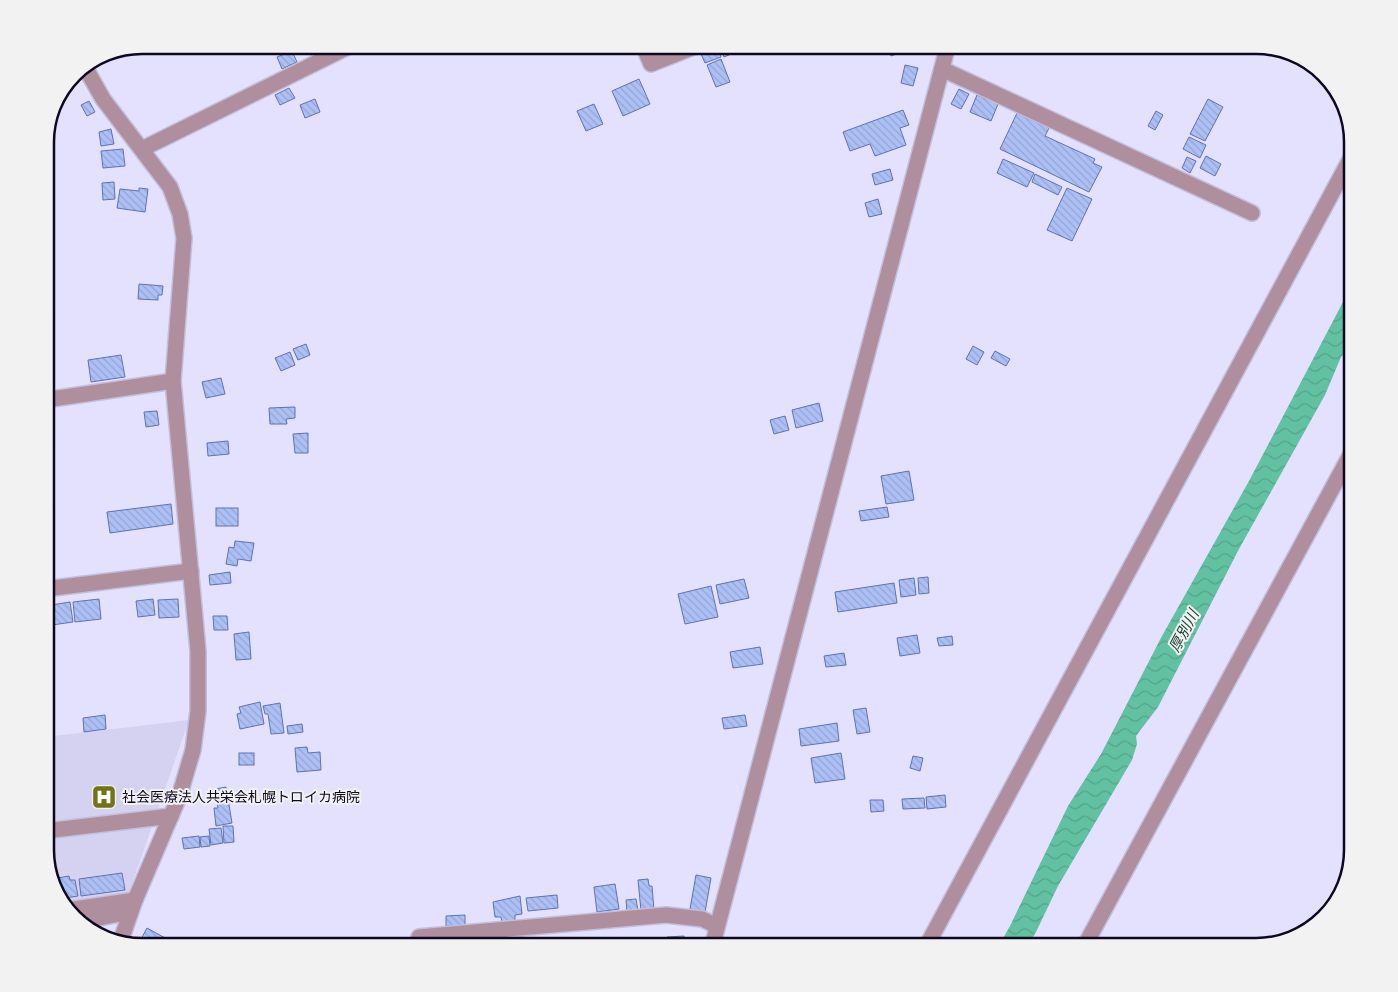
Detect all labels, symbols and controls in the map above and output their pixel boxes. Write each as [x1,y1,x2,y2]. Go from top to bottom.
water label: 厚別川 [1165,605,1203,655]
hospital icon: 社会医療法人共栄会札幌トロイカ病院 [91,784,117,810]
place label: 社会医療法人共栄会札幌トロイカ病院 [122,789,360,805]

